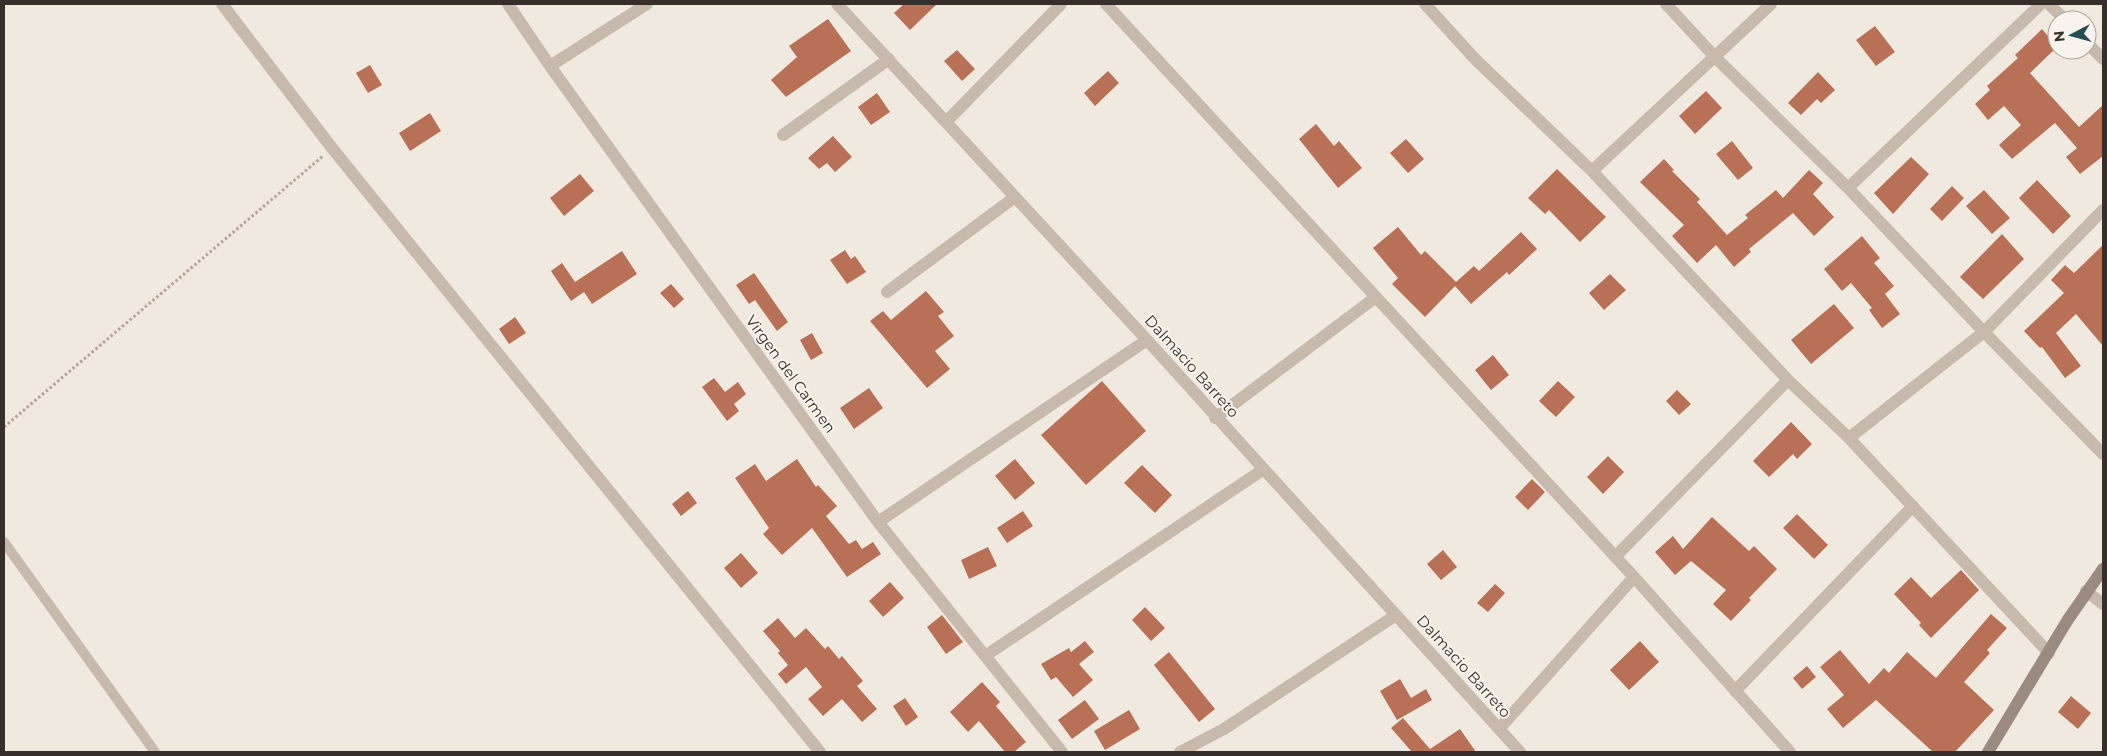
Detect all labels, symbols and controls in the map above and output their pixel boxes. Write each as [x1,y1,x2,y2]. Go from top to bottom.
north arrow [2047,10,2097,60]
text: N [2050,30,2069,43]
street label: Virgen del Carmen [742,311,840,437]
street label: Dalmacio Barreto [1141,311,1243,421]
street label: Dalmacio Barreto [1413,611,1515,721]

